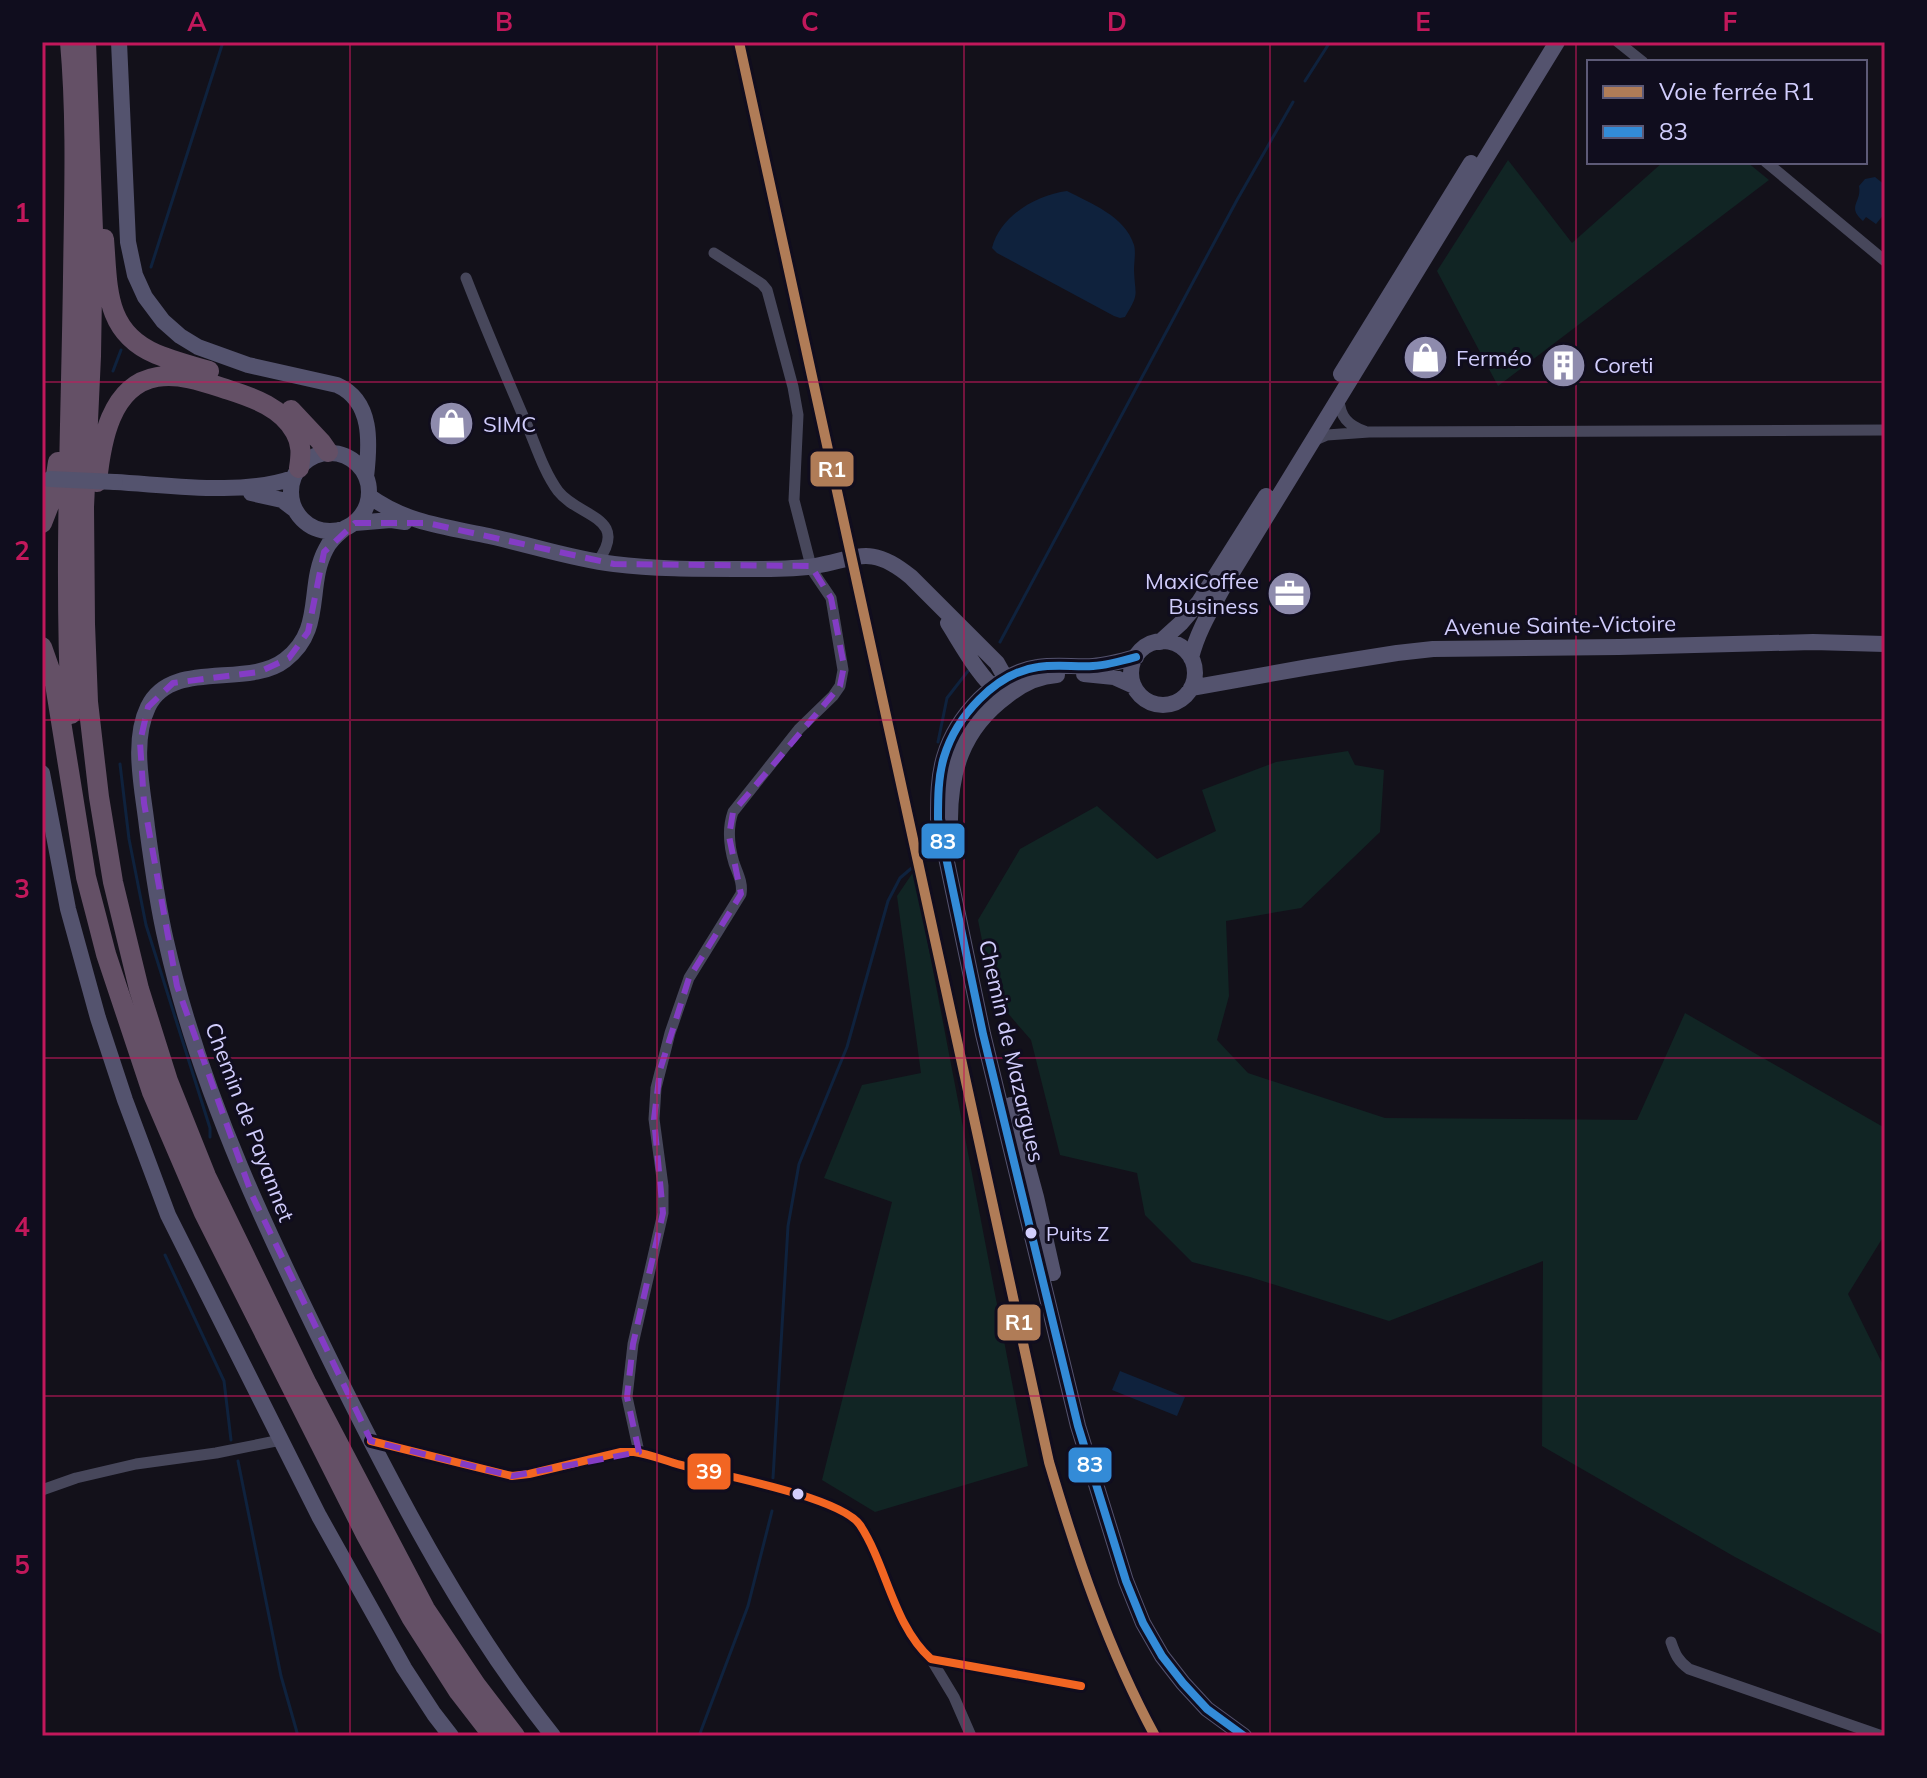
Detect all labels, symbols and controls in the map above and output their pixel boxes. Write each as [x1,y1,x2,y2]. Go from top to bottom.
text: A [187,5,207,38]
text: B [495,5,513,38]
text: C [801,5,819,38]
text: D [1107,5,1127,38]
text: E [1415,5,1431,38]
text: F [1723,5,1738,38]
legend [1587,60,1867,164]
text: Voie ferrée R1 [1659,76,1815,106]
text: 83 [1659,116,1688,146]
text: 1 [14,196,30,229]
shop icon: Ferméo [1401,334,1449,382]
building icon: Coreti [1539,341,1587,389]
place label: Ferméo [1456,344,1532,372]
place label: Coreti [1594,351,1654,379]
shop icon: SIMC [428,400,476,448]
place label: SIMC [483,410,536,438]
line badge: R1 [809,450,855,488]
text: R1 [818,455,846,483]
text: 2 [14,534,30,567]
place label: MaxiCoffee Business [1145,567,1259,620]
office icon: MaxiCoffee Business [1266,570,1314,618]
street label: Avenue Sainte-Victoire [1444,609,1676,641]
line badge: 83 [920,822,966,860]
text: 83 [930,827,956,855]
text: 3 [14,872,30,905]
street label: Chemin de Mazargues [973,937,1051,1165]
street label: Chemin de Payannet [199,1018,301,1226]
text: 4 [14,1210,30,1243]
place label: Puits Z [1046,1221,1109,1246]
marker: Puits Z [1023,1225,1039,1241]
line badge: R1 [996,1303,1042,1342]
text: R1 [1005,1308,1033,1336]
line badge: 83 [1067,1446,1113,1484]
text: 83 [1077,1450,1103,1478]
line badge: 39 [686,1452,732,1491]
text: 39 [696,1457,722,1485]
unlabelled marker [790,1486,806,1502]
text: 5 [14,1548,30,1581]

